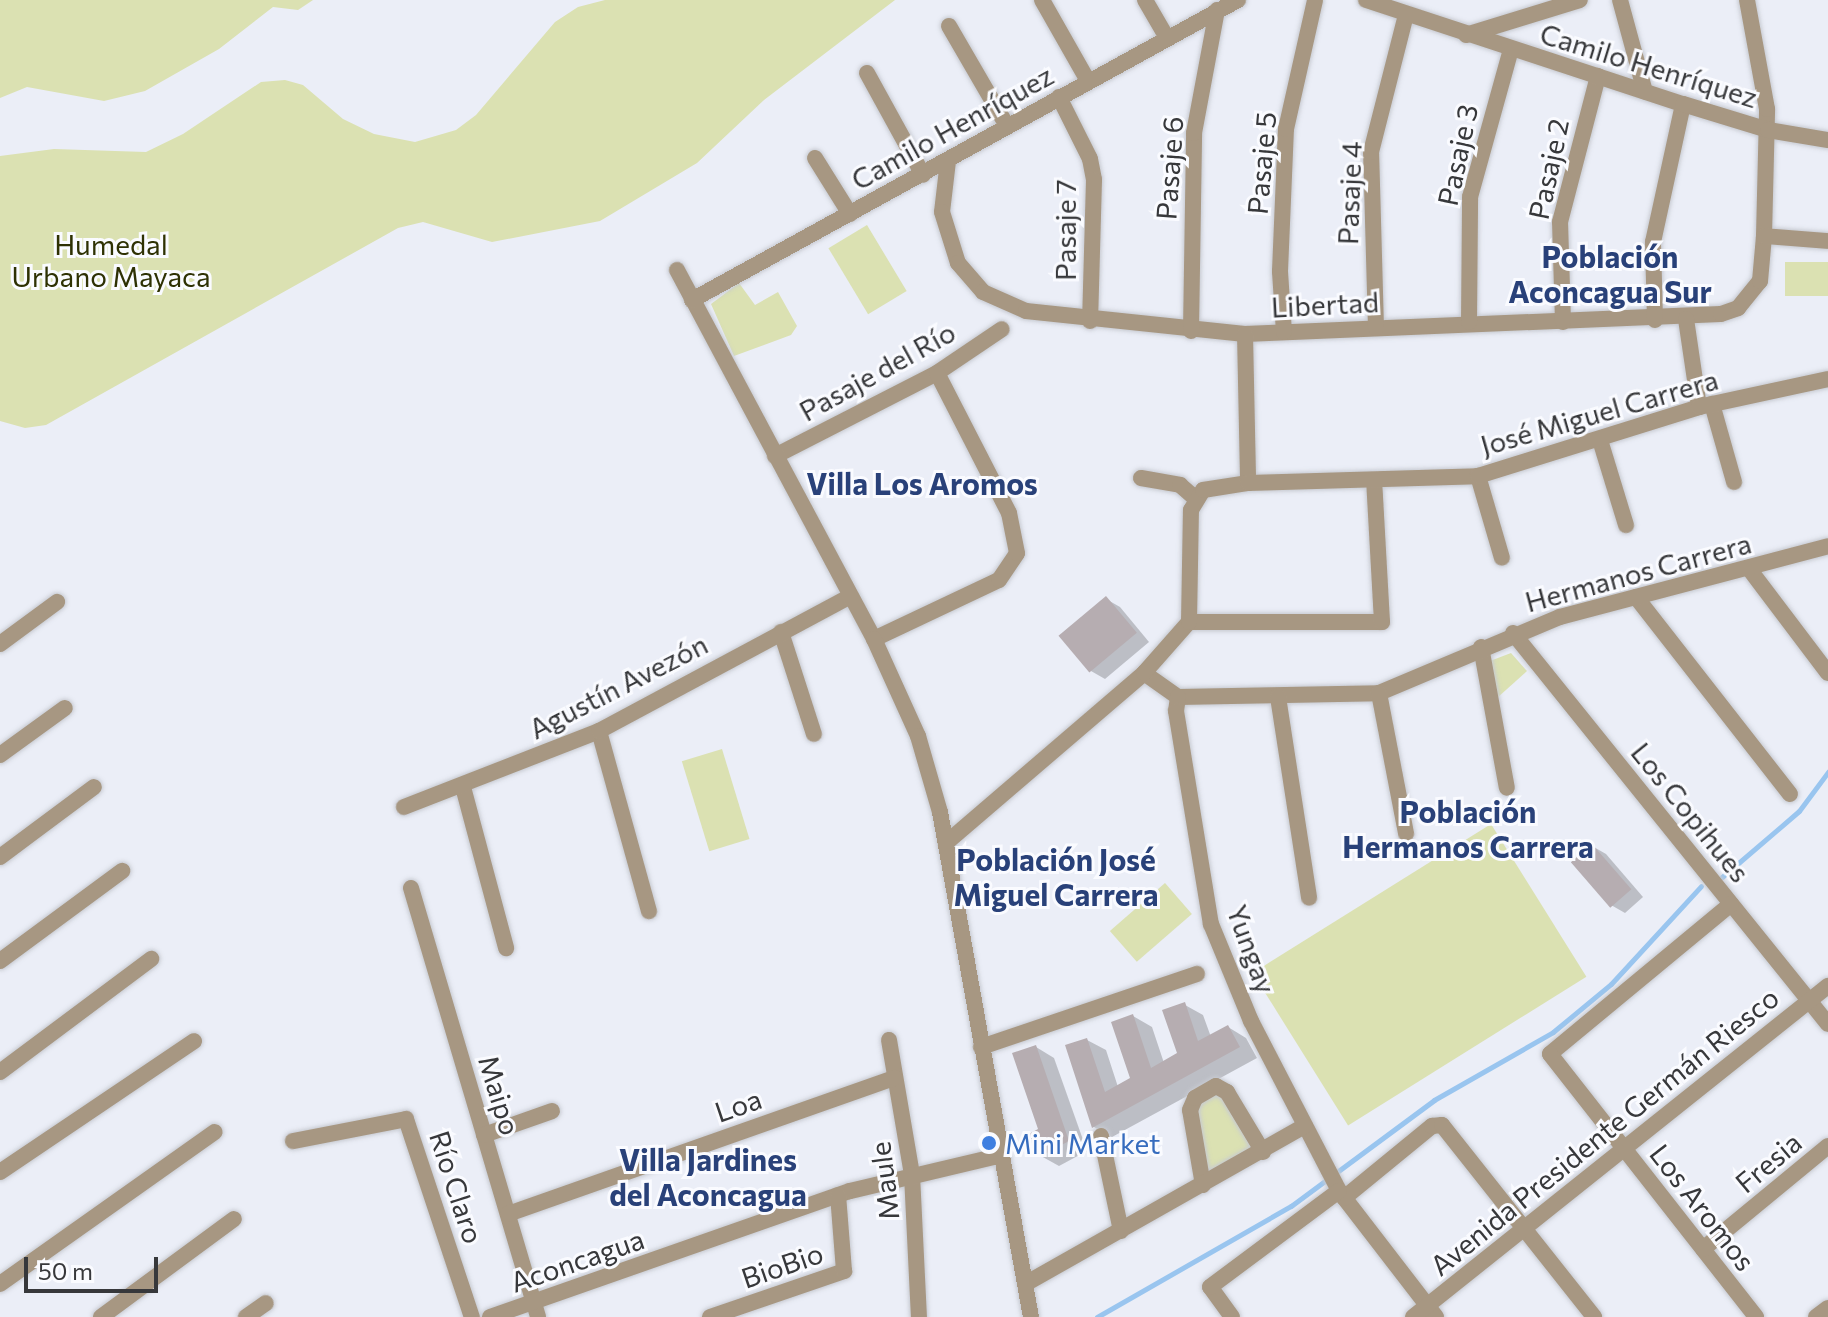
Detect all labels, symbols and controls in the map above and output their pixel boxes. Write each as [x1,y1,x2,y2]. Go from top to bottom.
street label: Camilo Henríquez [1536,16,1762,114]
street label: Camilo Henríquez [845,58,1059,196]
street label: Pasaje 3 [1430,101,1484,209]
street label: Pasaje 5 [1240,110,1282,216]
street label: Pasaje 6 [1149,115,1189,221]
street label: Pasaje 2 [1521,115,1575,223]
street label: Pasaje 4 [1330,141,1368,245]
street label: Pasaje 7 [1048,179,1082,281]
park label: Humedal Urbano Mayaca [11,227,211,293]
district label: Población Aconcagua Sur [1508,238,1712,308]
street label: Libertad [1270,284,1380,324]
street label: Pasaje del Río [793,314,961,428]
street label: José Miguel Carrera [1476,362,1722,462]
district label: Villa Los Aromos [806,465,1038,501]
street label: Hermanos Carrera [1521,526,1755,618]
street label: Agustín Avezón [523,627,713,745]
street label: Los Copihues [1625,736,1757,888]
district label: Población Hermanos Carrera [1342,793,1594,864]
district label: Población José Miguel Carrera [954,841,1158,912]
street label: Yungay [1220,900,1284,998]
street label: Avenida Presidente Germán Riesco [1423,980,1785,1282]
street label: Maipo [472,1051,528,1139]
street label: Loa [710,1081,766,1129]
street label: Fresia [1728,1125,1808,1199]
street label: Río Claro [423,1126,491,1248]
place label: Mini Market [1005,1126,1161,1160]
marker: Mini Market [980,1134,998,1152]
street label: Los Aromos [1643,1137,1763,1277]
street label: Maule [863,1140,905,1222]
district label: Villa Jardines del Aconcagua [609,1141,807,1212]
street label: Aconcagua [506,1221,648,1299]
street label: BioBio [737,1235,827,1295]
scale bar [28,1241,162,1291]
text: 50 m [38,1256,93,1285]

